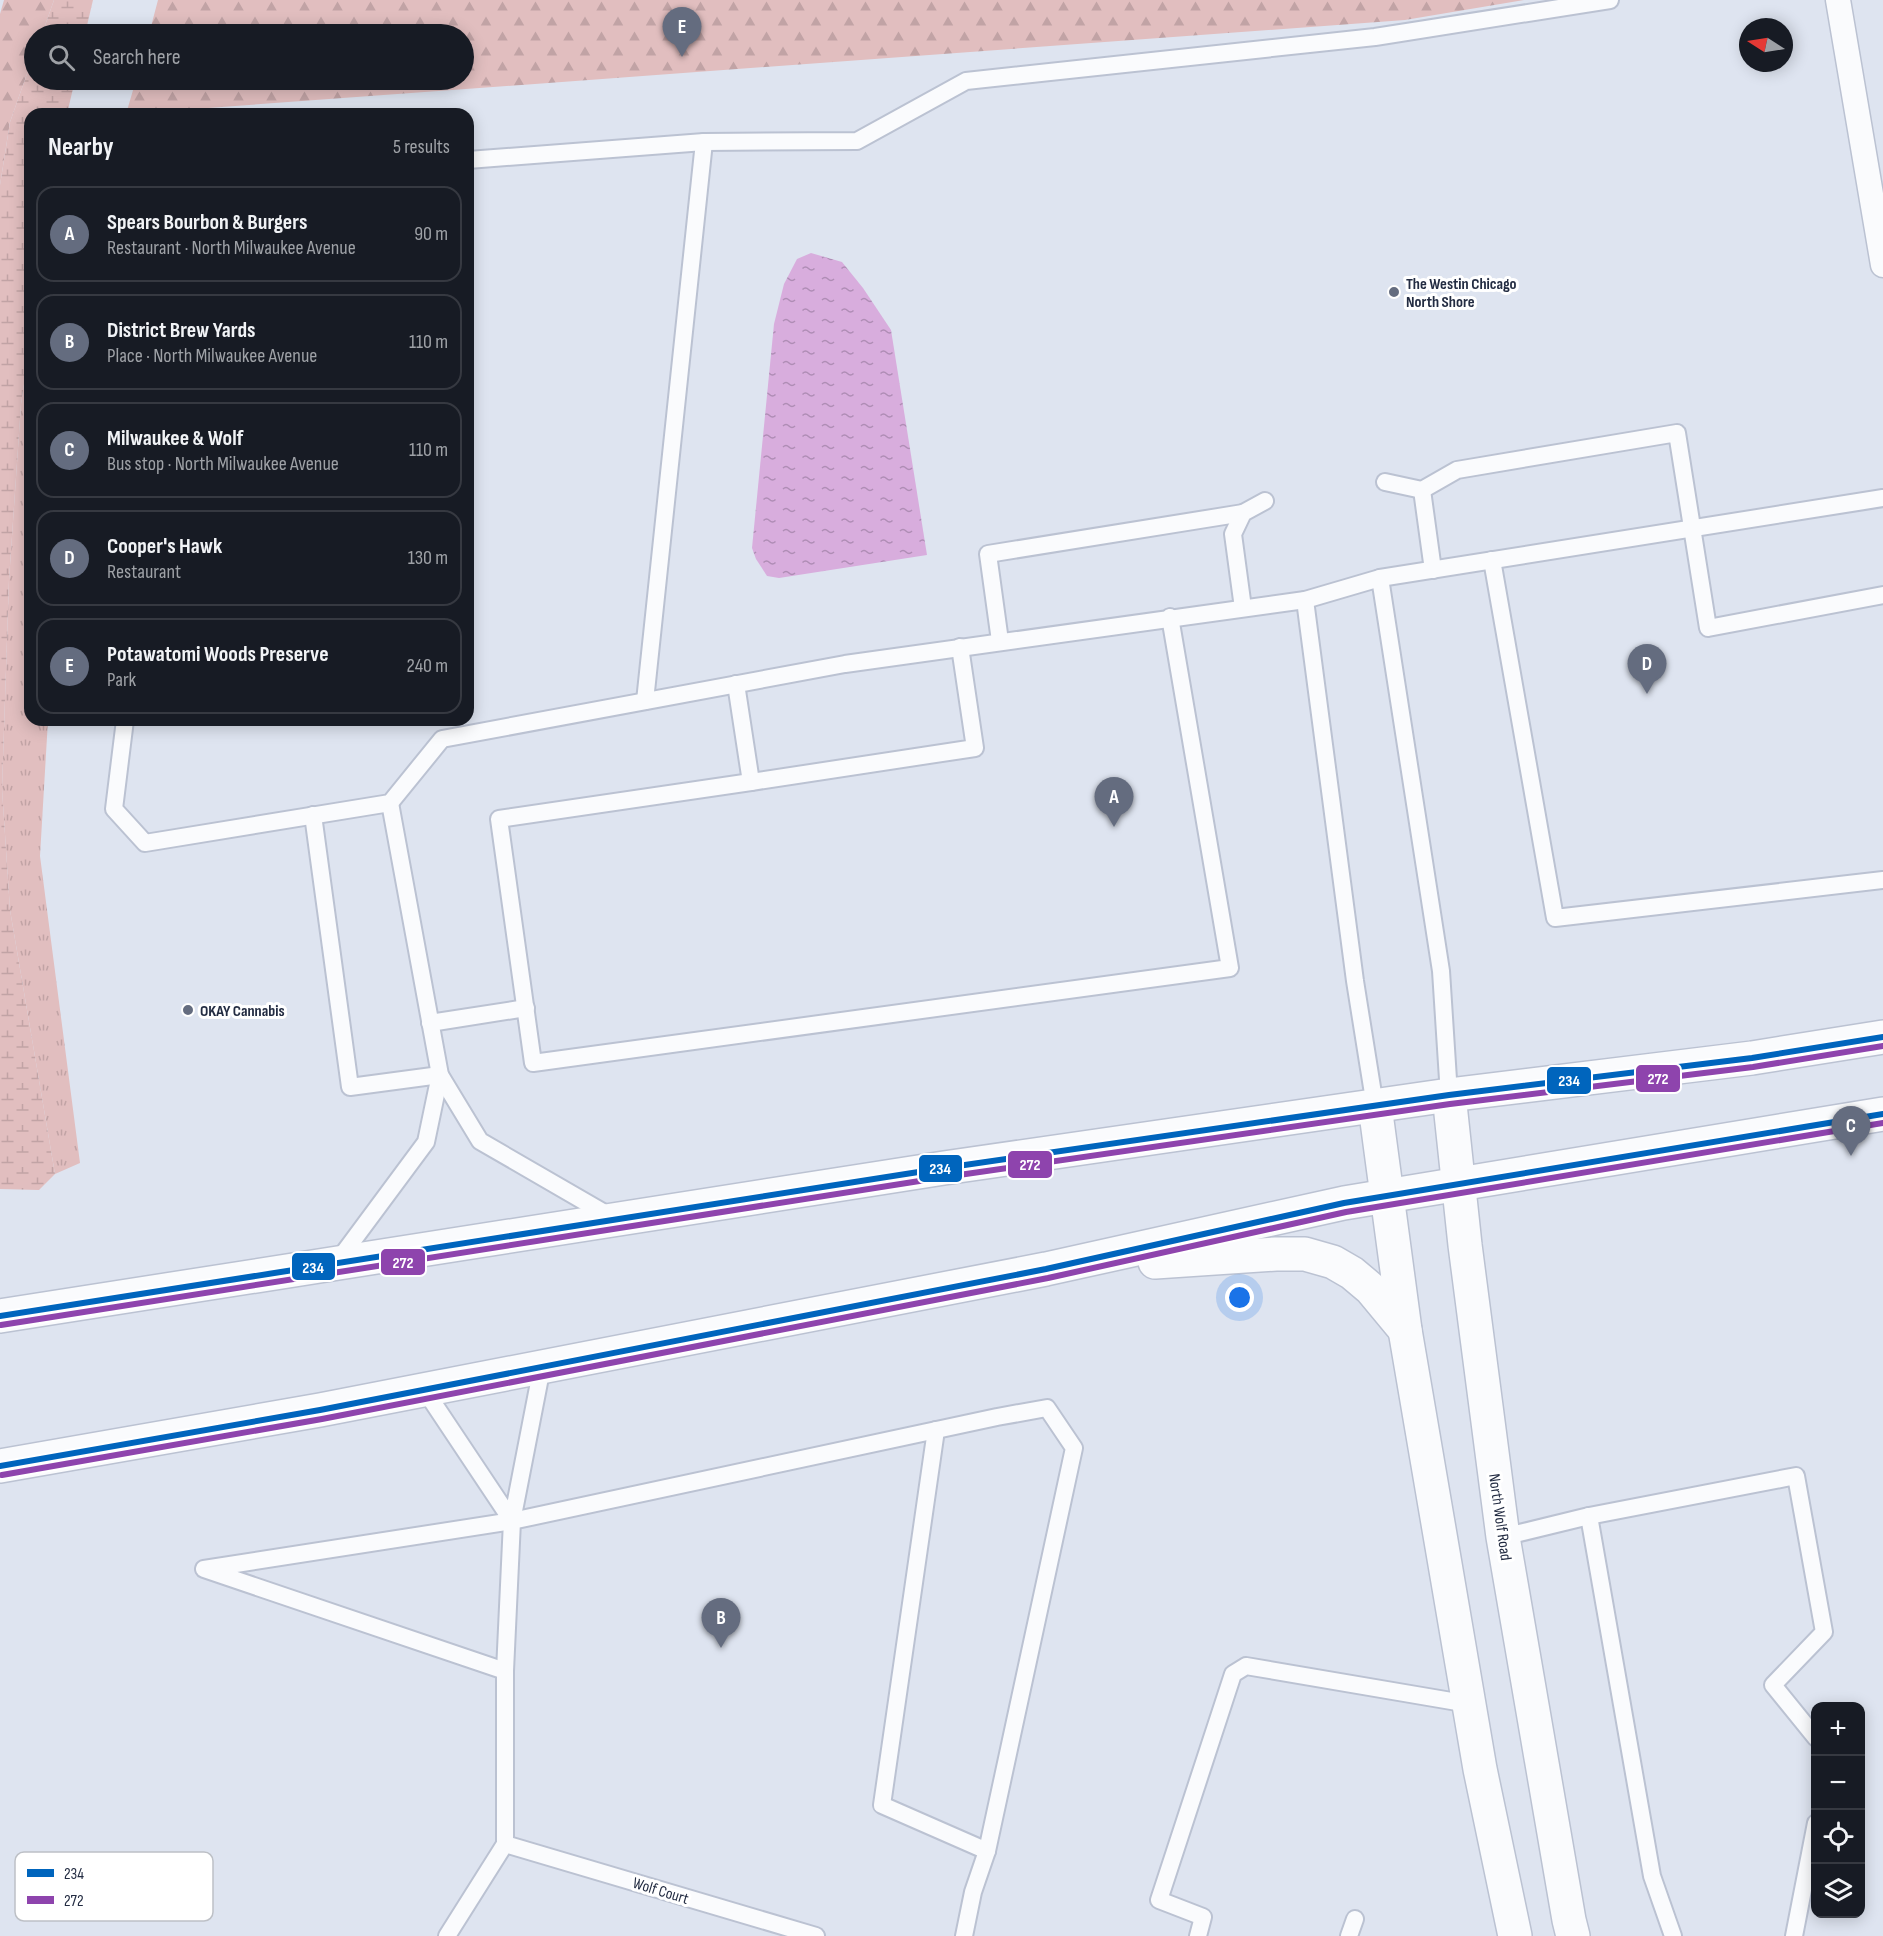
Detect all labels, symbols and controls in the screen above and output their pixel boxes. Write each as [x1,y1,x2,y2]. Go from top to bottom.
pin: E [662,8,702,57]
north arrow [1739,18,1793,72]
search box [24,24,474,90]
icon: search [45,41,78,74]
text: Search here [93,44,180,71]
text: Nearby [48,132,114,163]
text: 5 results [393,135,450,159]
text: Spears Bourbon & Burgers [107,209,307,236]
text: A [65,222,74,246]
text: 90 m [414,222,448,246]
text: Restaurant · North Milwaukee Avenue [107,236,356,260]
place label: The Westin Chicago North Shore [1406,275,1517,312]
marker: The Westin Chicago North Shore [1387,285,1401,299]
text: District Brew Yards [107,317,255,344]
text: B [65,330,74,354]
text: 110 m [409,330,448,354]
text: Place · North Milwaukee Avenue [107,344,317,368]
text: Milwaukee & Wolf [107,425,243,452]
text: C [64,438,75,462]
text: 110 m [409,438,448,462]
text: Bus stop · North Milwaukee Avenue [107,452,339,476]
text: Cooper's Hawk [107,533,222,560]
text: D [64,546,75,570]
text: 130 m [408,546,448,570]
text: Restaurant [107,560,181,584]
text: Potawatomi Woods Preserve [107,641,329,668]
pin: D [1628,644,1666,694]
text: E [65,654,74,678]
text: 240 m [407,654,448,678]
text: Park [107,668,136,692]
pin: A [1094,778,1134,827]
place label: OKAY Cannabis [200,1002,285,1021]
marker: OKAY Cannabis [181,1003,195,1017]
line badge: 272 [1635,1064,1681,1093]
line badge: 234 [1546,1066,1592,1095]
text: 272 [1648,1070,1668,1089]
text: 234 [1558,1072,1580,1091]
pin: C [1832,1106,1870,1156]
line badge: 272 [1007,1150,1053,1179]
line badge: 234 [918,1154,963,1183]
text: 272 [1020,1156,1040,1175]
text: 234 [929,1160,951,1179]
line badge: 272 [380,1248,426,1276]
line badge: 234 [291,1252,336,1281]
text: 272 [393,1254,413,1273]
text: 234 [302,1259,324,1278]
your location [1225,1283,1254,1312]
street label: North Wolf Road [1484,1473,1515,1562]
pin: B [702,1598,740,1648]
map controls [1811,1702,1865,1918]
button: + [1811,1702,1865,1756]
button: − [1811,1756,1865,1810]
button: locate [1811,1810,1865,1864]
legend [15,1852,213,1921]
button: layers [1811,1864,1865,1918]
text: 234 [64,1865,84,1884]
street label: Wolf Court [630,1874,691,1909]
text: 272 [64,1892,84,1911]

